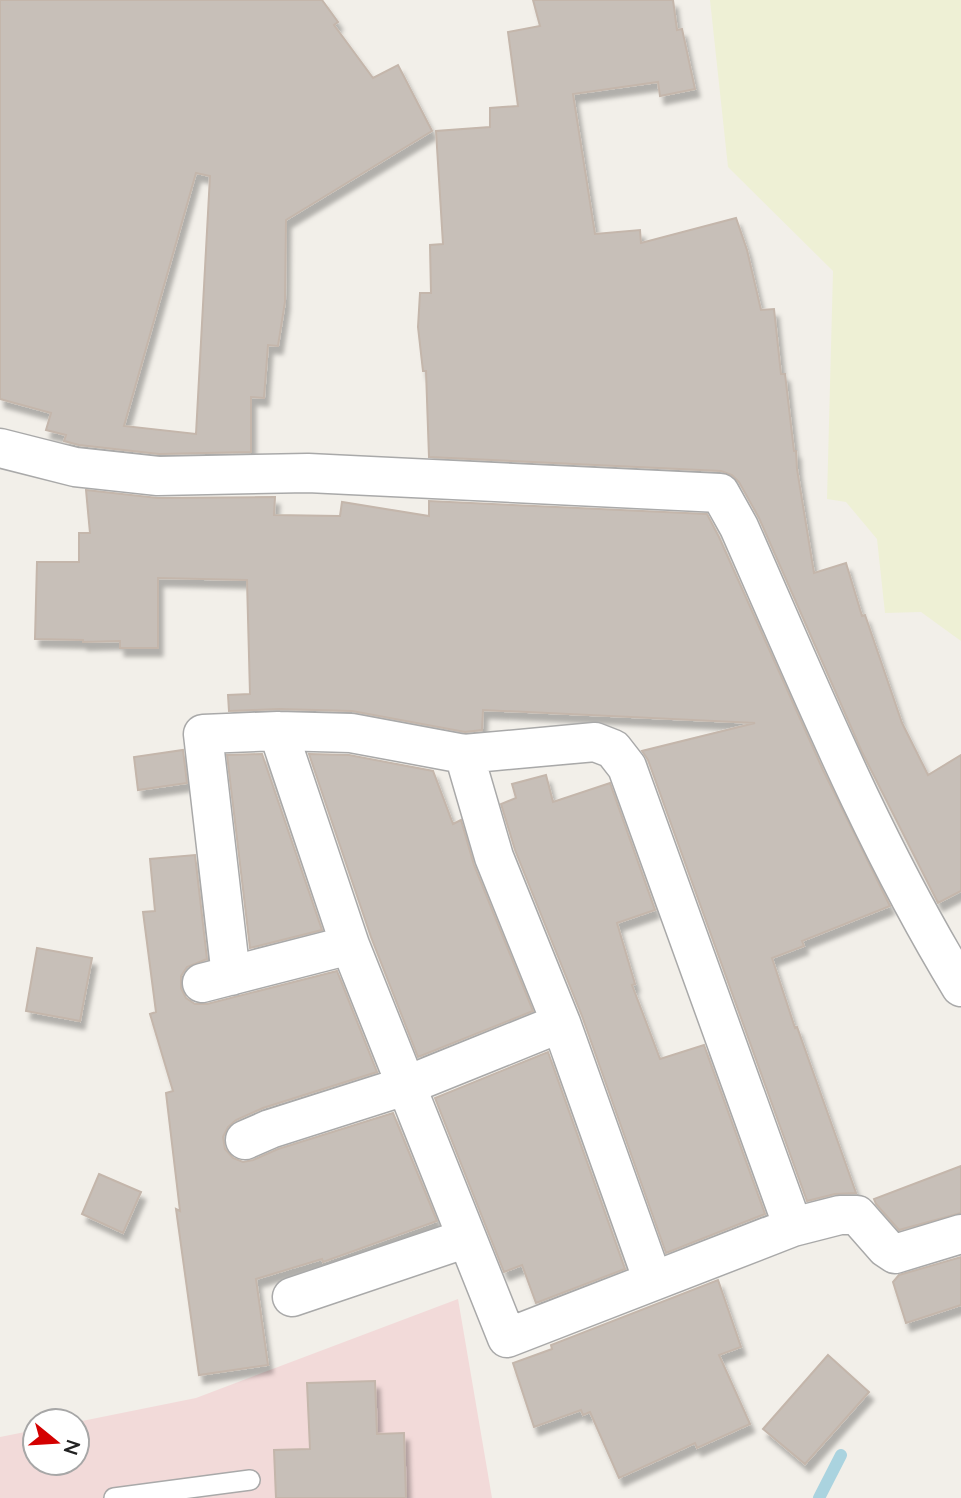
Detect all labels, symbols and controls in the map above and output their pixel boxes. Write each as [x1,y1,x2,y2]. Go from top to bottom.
north arrow [21,1407,91,1477]
text: N [59,1437,86,1458]

